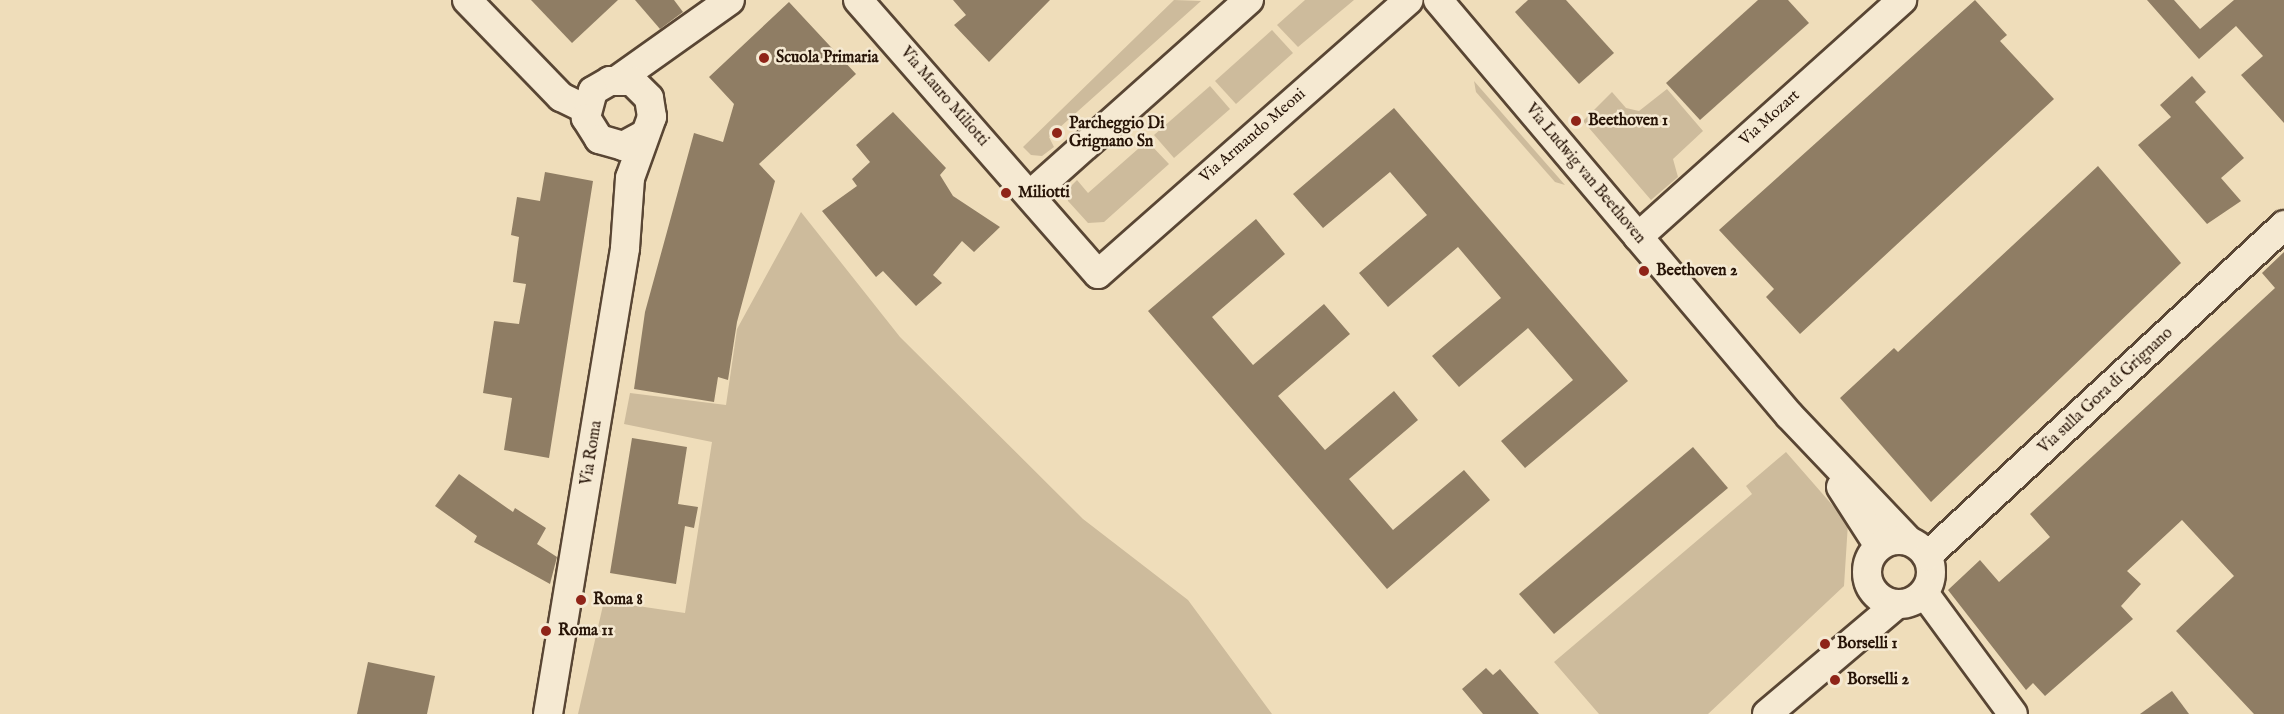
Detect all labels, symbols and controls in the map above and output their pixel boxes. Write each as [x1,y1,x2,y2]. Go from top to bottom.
street label: Via Mauro Miliotti [896,43,992,151]
place label: Scuola Primaria [776,48,878,68]
marker: Scuola Primaria [757,51,771,65]
street label: Via Armando Meoni [1196,85,1310,187]
street label: Via Mozart [1736,86,1804,150]
street label: Via Ludwig van Beethoven [1521,100,1649,248]
place label: Beethoven 1 [1588,111,1668,131]
place label: Parcheggio Di Grignano Sn [1069,114,1164,152]
marker: Beethoven 1 [1569,114,1583,128]
marker: Parcheggio Di Grignano Sn [1050,126,1064,140]
place label: Miliotti [1018,183,1070,203]
marker: Miliotti [999,186,1013,200]
place label: Beethoven 2 [1656,261,1738,281]
marker: Beethoven 2 [1637,264,1651,278]
street label: Via sulla Gora di Grignano [2035,324,2177,458]
street label: Via Roma [577,419,607,487]
place label: Roma 8 [593,590,643,610]
marker: Roma 8 [574,593,588,607]
place label: Roma 11 [558,621,613,641]
marker: Roma 11 [539,624,553,638]
place label: Borselli 1 [1837,634,1898,654]
marker: Borselli 1 [1818,637,1832,651]
place label: Borselli 2 [1847,670,1909,690]
marker: Borselli 2 [1828,673,1842,687]

